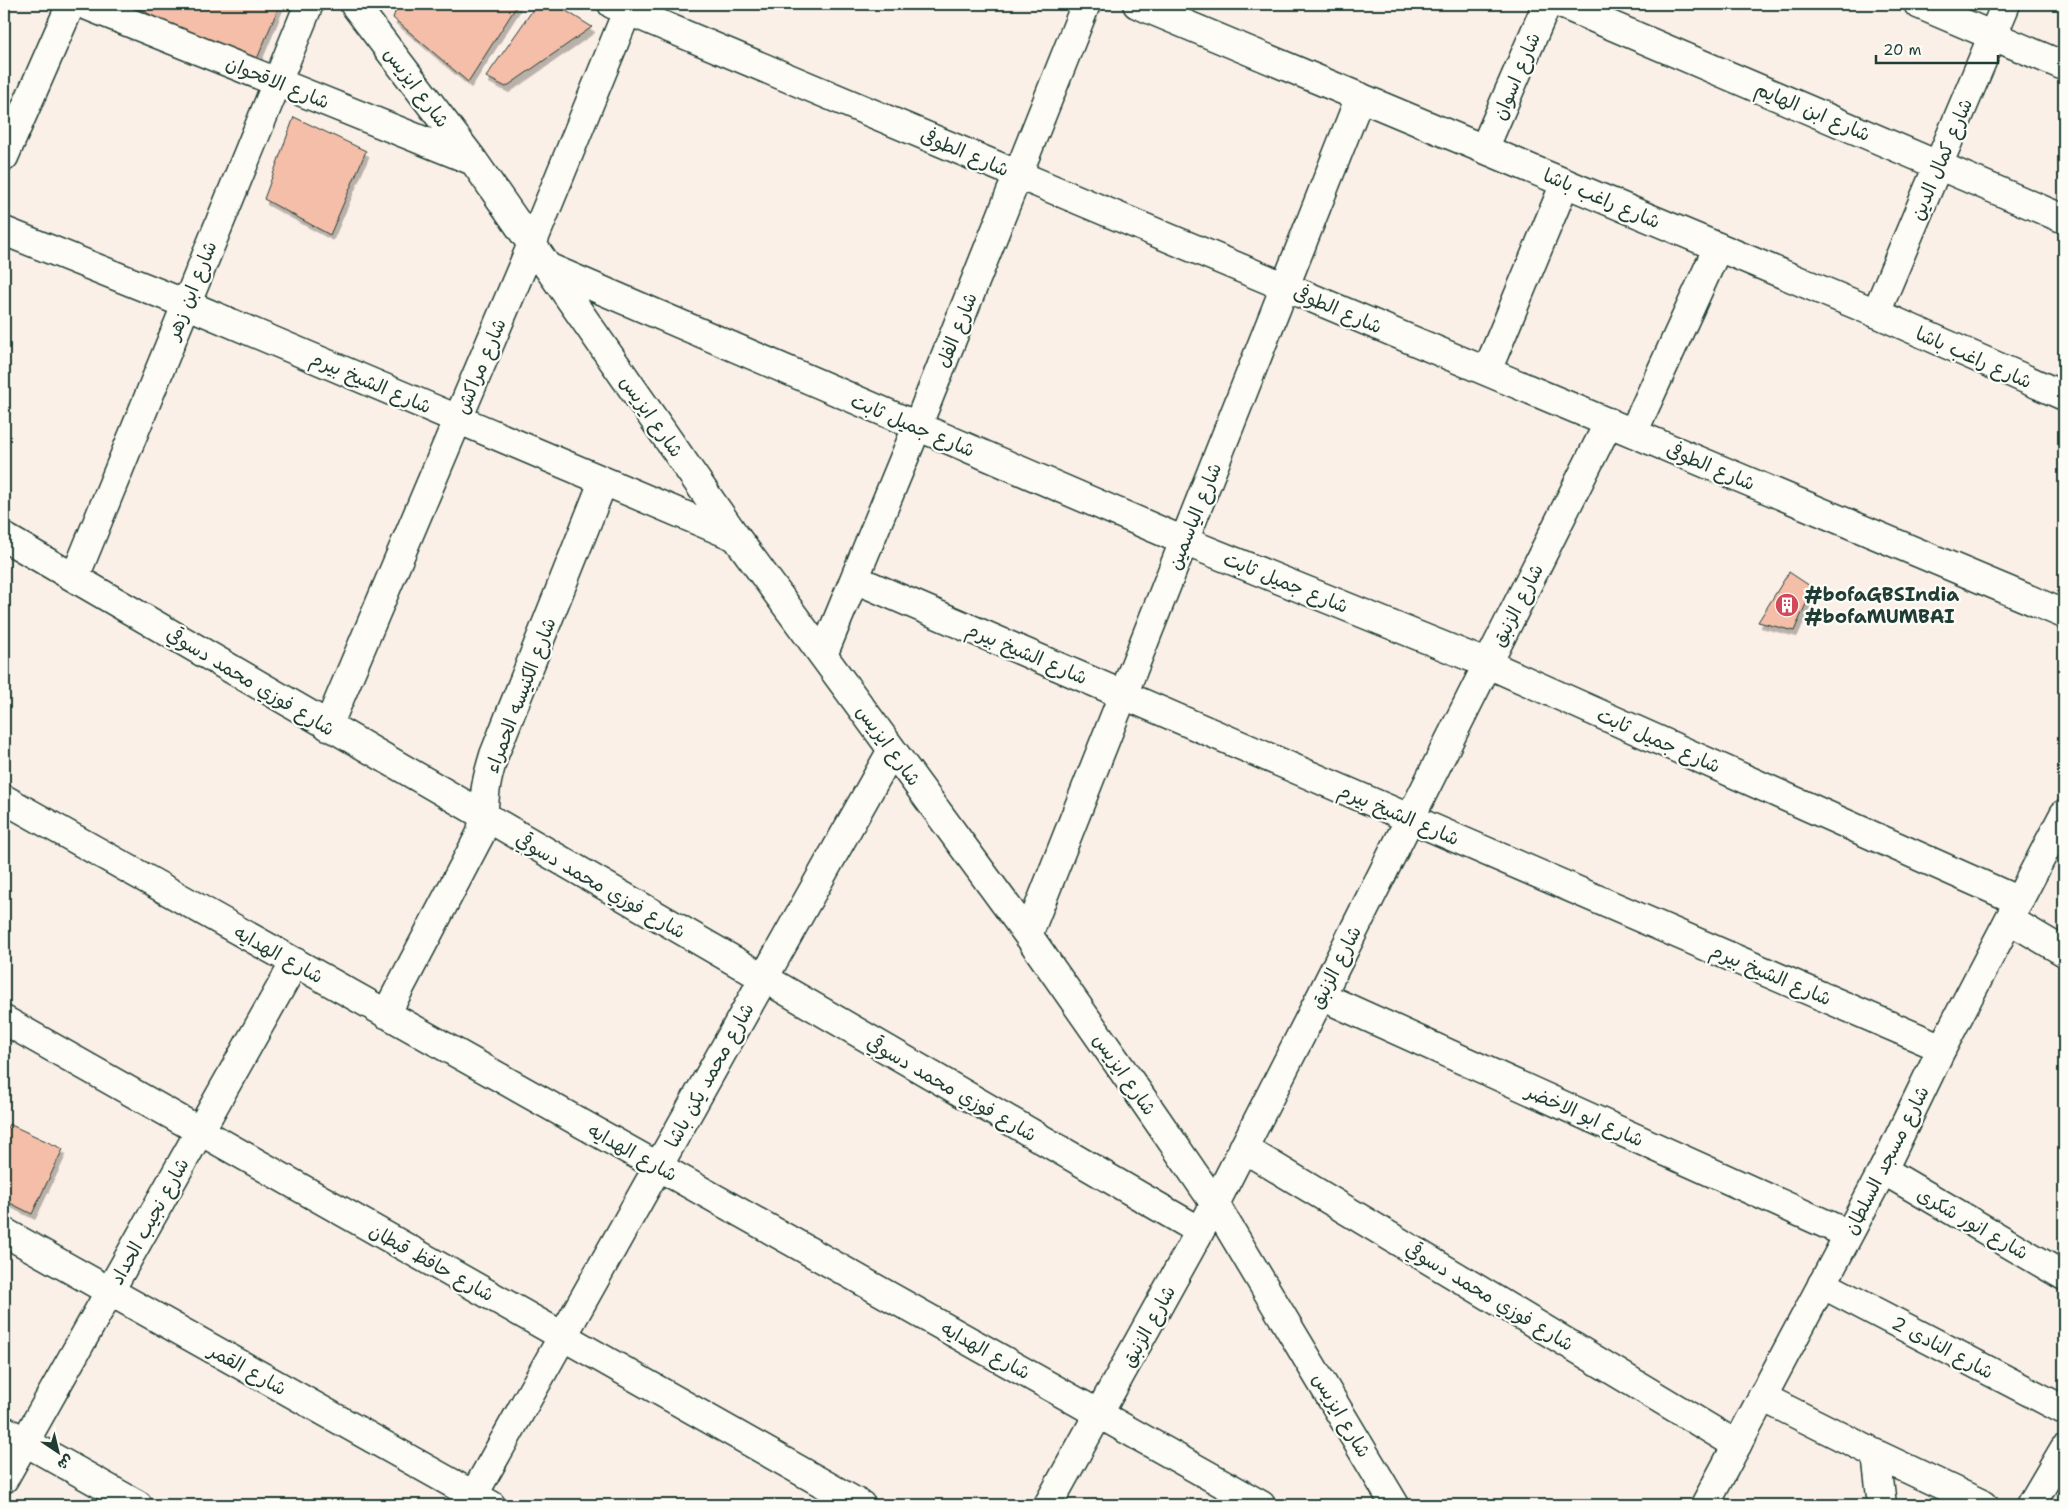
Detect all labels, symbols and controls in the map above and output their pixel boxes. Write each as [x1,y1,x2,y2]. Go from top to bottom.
street label: شارع اسوان [1487,29,1547,124]
scale bar [1876,32,1998,64]
text: 20 m [1883,40,1922,60]
street label: شارع ايزيس [377,42,455,133]
street label: شارع الاقحوان [222,50,333,116]
street label: شارع ابن الهايم [1751,76,1874,149]
street label: شارع كمال الدين [1905,94,1979,224]
street label: شارع الطوفى [916,123,1013,183]
street label: شارع راغب باشا [1539,163,1664,235]
street label: شارع ابن زهر [160,237,224,345]
street label: شارع الطوفى [1289,280,1386,340]
street label: شارع الفل [930,289,984,372]
street label: شارع مراكش [449,315,513,418]
street label: شارع راغب باشا [1911,321,2036,395]
street label: شارع الشيخ بيرم [306,346,435,421]
street label: شارع ايزيس [613,370,689,463]
street label: شارع جميل ثابت [847,388,979,464]
street label: شارع الطوفى [1662,437,1759,497]
street label: شارع الياسمين [1162,459,1228,574]
street label: شارع جميل ثابت [1219,546,1352,620]
street label: شارع الزنبق [1486,560,1550,651]
place label: #bofaGBSIndia #bofaMUMBAI [1804,582,1959,629]
building icon: #bofaGBSIndia #bofaMUMBAI [1774,592,1800,618]
street label: شارع الكنيسه الحمراء [479,614,563,777]
street label: شارع الشيخ بيرم [962,617,1091,692]
street label: شارع فوزي محمد دسوقي [161,621,340,743]
street label: شارع ايزيس [850,700,926,791]
street label: شارع جميل ثابت [1593,702,1724,780]
street label: شارع الشيخ بيرم [1334,778,1463,853]
street label: شارع فوزي محمد دسوقي [510,827,690,946]
street label: شارع الهدايه [229,920,328,990]
street label: شارع الزنبق [1304,922,1368,1013]
street label: شارع الشيخ بيرم [1706,938,1835,1013]
street label: شارع محمد يكن باشا [659,998,760,1153]
street label: شارع ايزيس [1086,1028,1162,1121]
street label: شارع فوزي محمد دسوقي [861,1030,1041,1149]
street label: شارع ابو الاخضر [1520,1078,1648,1153]
street label: شارع مسجد السلطان [1838,1082,1936,1239]
street label: شارع الهدايه [583,1118,682,1188]
street label: شارع نجيب الحداد [104,1153,196,1290]
street label: شارع انور شكرى [1912,1181,2033,1266]
street label: شارع حافظ قبطان [364,1218,499,1308]
street label: شارع فوزي محمد دسوقي [1400,1236,1579,1358]
street label: شارع الزنبق [1116,1281,1182,1372]
street label: شارع النادى 2 [1887,1310,1998,1386]
street label: شارع الهدايه [936,1316,1035,1386]
street label: شارع القمر [202,1337,291,1402]
street label: شارع ايزيس [1306,1368,1377,1463]
north arrow [32,1426,82,1476]
text: ش [54,1451,77,1474]

